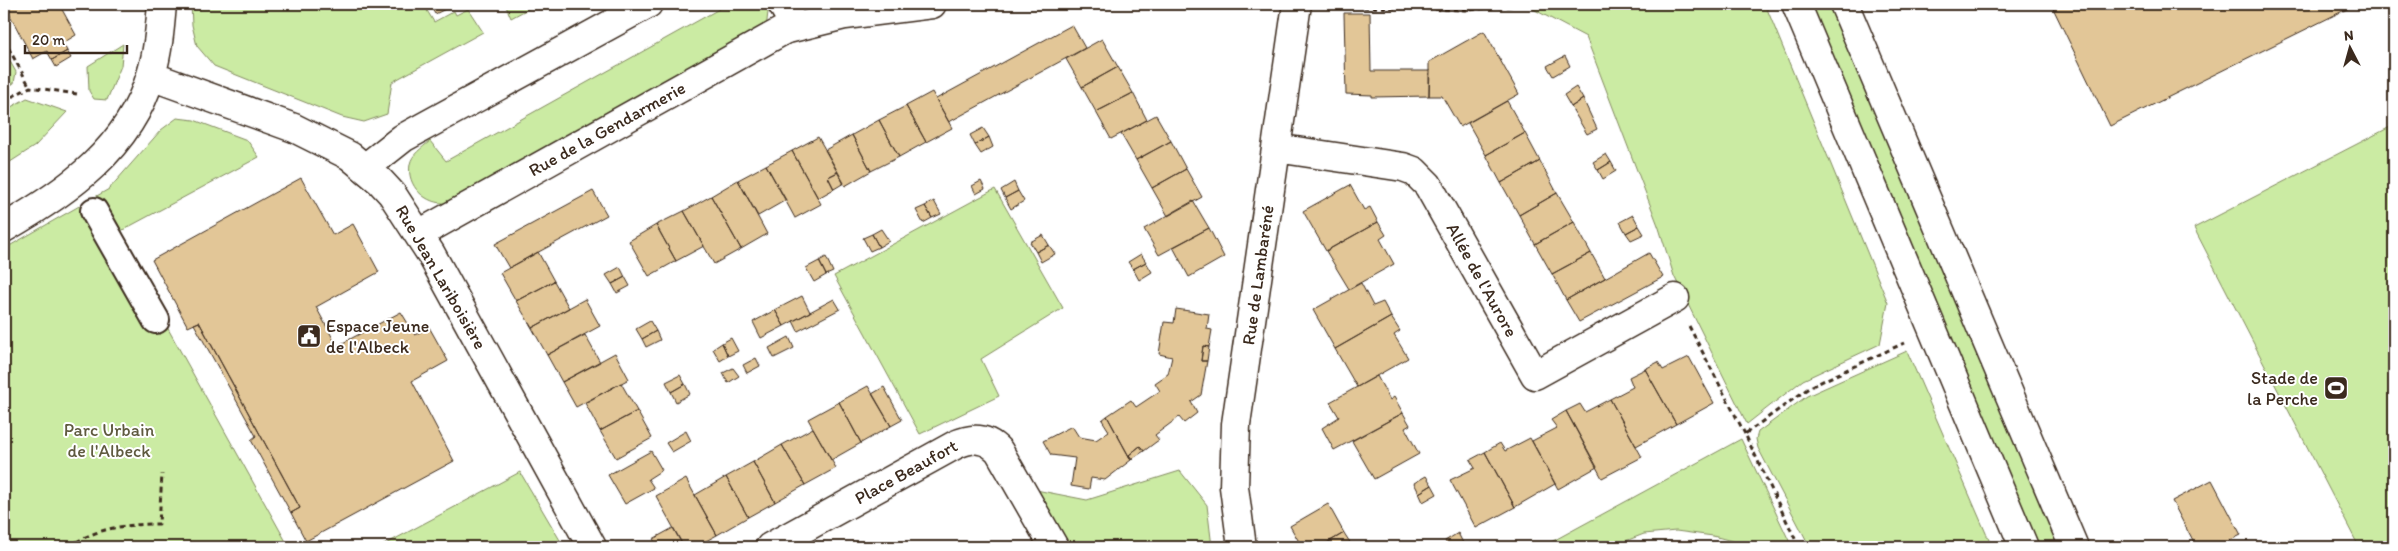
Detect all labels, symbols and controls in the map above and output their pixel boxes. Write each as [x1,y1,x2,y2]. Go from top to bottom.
scale bar [25,22,128,54]
north arrow [2326,22,2376,72]
text: N [2343,27,2354,45]
text: 20 m [32,31,66,49]
street label: Rue de la Gendarmerie [525,77,689,181]
street label: Rue Jean Lariboisière [391,201,491,353]
street label: Rue de Lambaréné [1237,204,1279,346]
street label: Allée de l'Aurore [1442,219,1522,341]
place label: Espace Jeune de l'Albeck [326,315,429,358]
public building icon: Espace Jeune de l'Albeck [296,323,322,349]
place label: Stade de la Perche [2247,367,2318,410]
sports icon: Stade de la Perche [2323,375,2349,401]
park label: Parc Urbain de l'Albeck [64,419,155,462]
street label: Place Beaufort [851,435,962,509]

